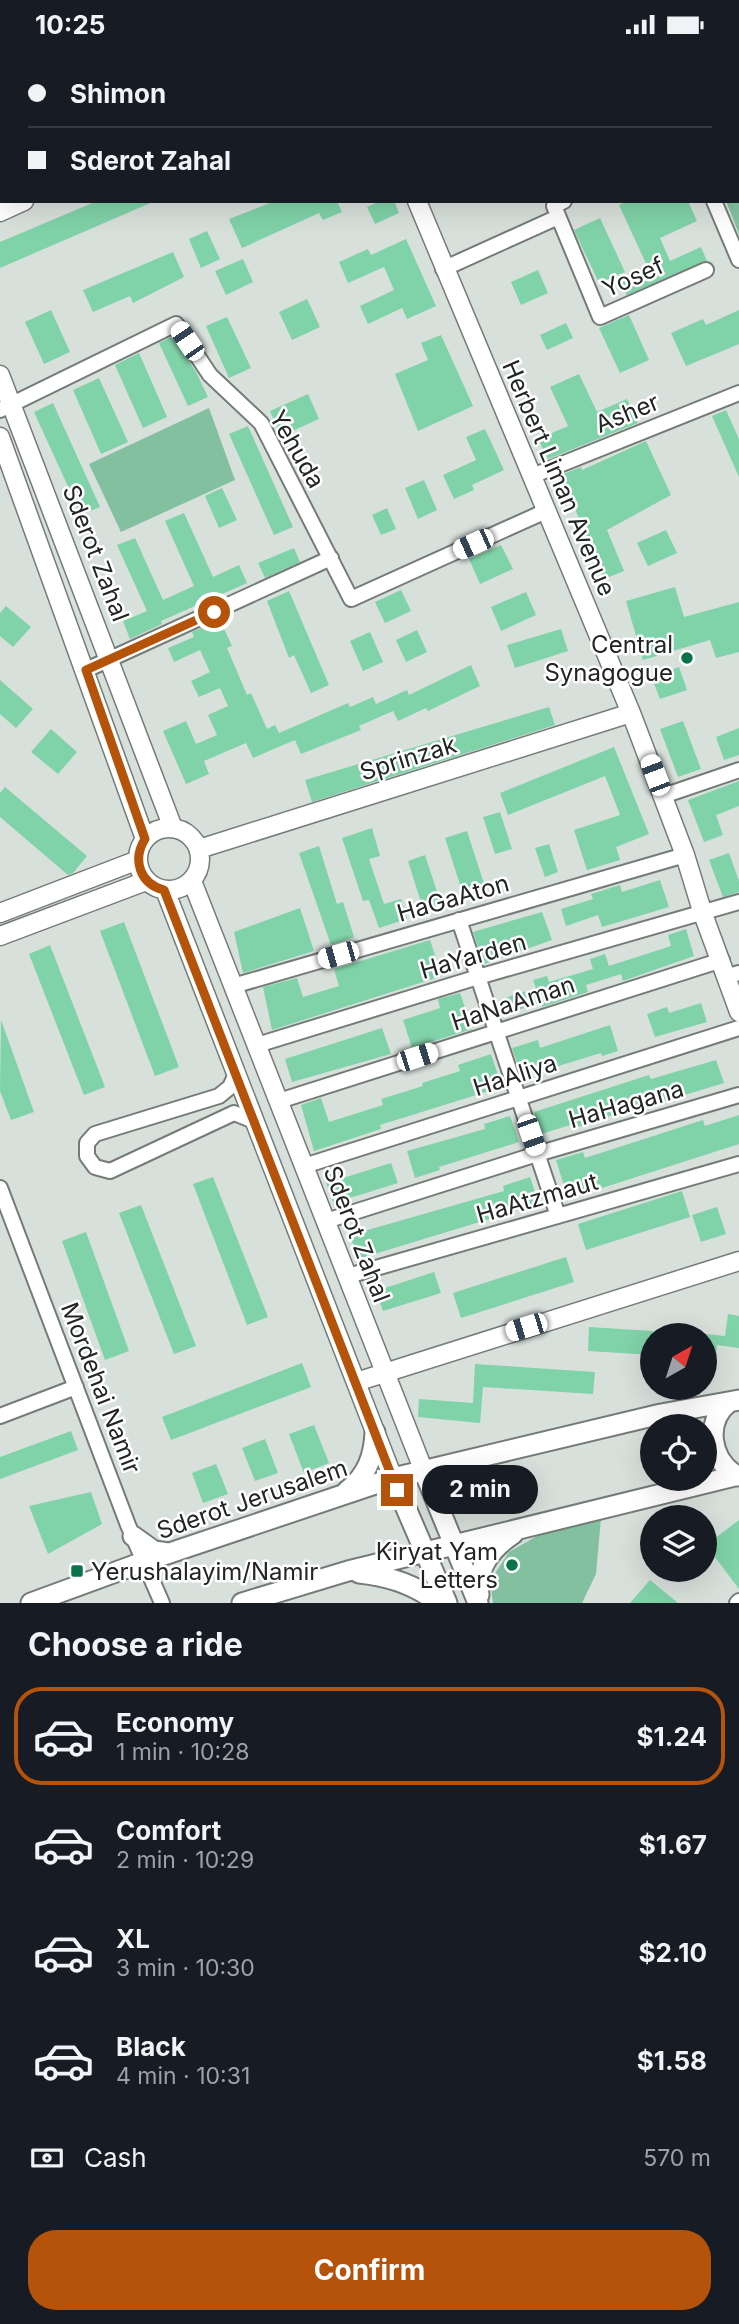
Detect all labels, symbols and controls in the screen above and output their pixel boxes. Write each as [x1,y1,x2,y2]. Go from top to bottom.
text: 10:25 [35,9,105,40]
text: Shimon [70,78,166,109]
text: Sderot Zahal [70,145,231,176]
street label: Yosef [598,251,668,303]
car [167,318,208,364]
street label: Herbert Liman Avenue [496,356,622,600]
street label: Asher [591,387,663,439]
street label: Yehuda [263,405,331,493]
street label: Sderot Zahal [57,481,135,625]
car [450,526,497,562]
route start [198,596,230,628]
place label: Central Synagogue [544,630,673,687]
marker: Central Synagogue [679,650,695,666]
street label: Sprinzak [356,730,460,786]
car [638,752,673,798]
street label: HaGaAton [394,868,512,928]
street label: HaYarden [417,927,529,985]
car [315,939,362,971]
street label: HaNaAman [448,969,578,1037]
car [394,1041,441,1073]
street label: HaAliya [469,1048,561,1102]
street label: HaHagana [565,1074,687,1134]
car [515,1112,548,1158]
street label: Sderot Zahal [318,1162,396,1306]
street label: HaAtzmaut [473,1167,601,1229]
street label: Mordehai Namir [55,1298,147,1478]
car [503,1311,550,1343]
north arrow [640,1323,718,1400]
map controls [640,1323,717,1582]
button: locate [640,1414,717,1491]
street label: Sderot Jerusalem [153,1453,351,1545]
callout: 2 min [422,1465,537,1515]
route end [381,1474,413,1506]
text: 2 min [449,1475,511,1503]
button: layers [640,1505,717,1582]
place label: Kiryat Yam Letters [376,1537,498,1594]
place label: Yerushalayim/Namir [91,1557,318,1586]
marker: Kiryat Yam Letters [504,1557,520,1573]
marker: Yerushalayim/Namir [69,1563,85,1579]
text: Choose a ride [28,1625,243,1664]
icon: car [32,1705,95,1768]
text: Economy [116,1707,234,1738]
text: $1.24 [637,1721,707,1752]
text: 1 min · 10:28 [116,1738,249,1766]
icon: car [32,1813,95,1876]
text: Comfort [116,1815,221,1846]
text: $1.67 [639,1829,707,1860]
text: 2 min · 10:29 [116,1846,254,1874]
icon: car [32,1921,95,1984]
text: XL [116,1923,150,1954]
text: $2.10 [639,1937,707,1968]
text: 3 min · 10:30 [116,1954,255,1982]
icon: car [32,2029,95,2092]
text: Black [116,2031,186,2062]
text: $1.58 [637,2045,707,2076]
text: 4 min · 10:31 [116,2062,250,2090]
icon: cash [28,2139,66,2177]
text: Cash [84,2142,147,2173]
text: 570 m [643,2144,711,2172]
button: Confirm [28,2230,711,2310]

